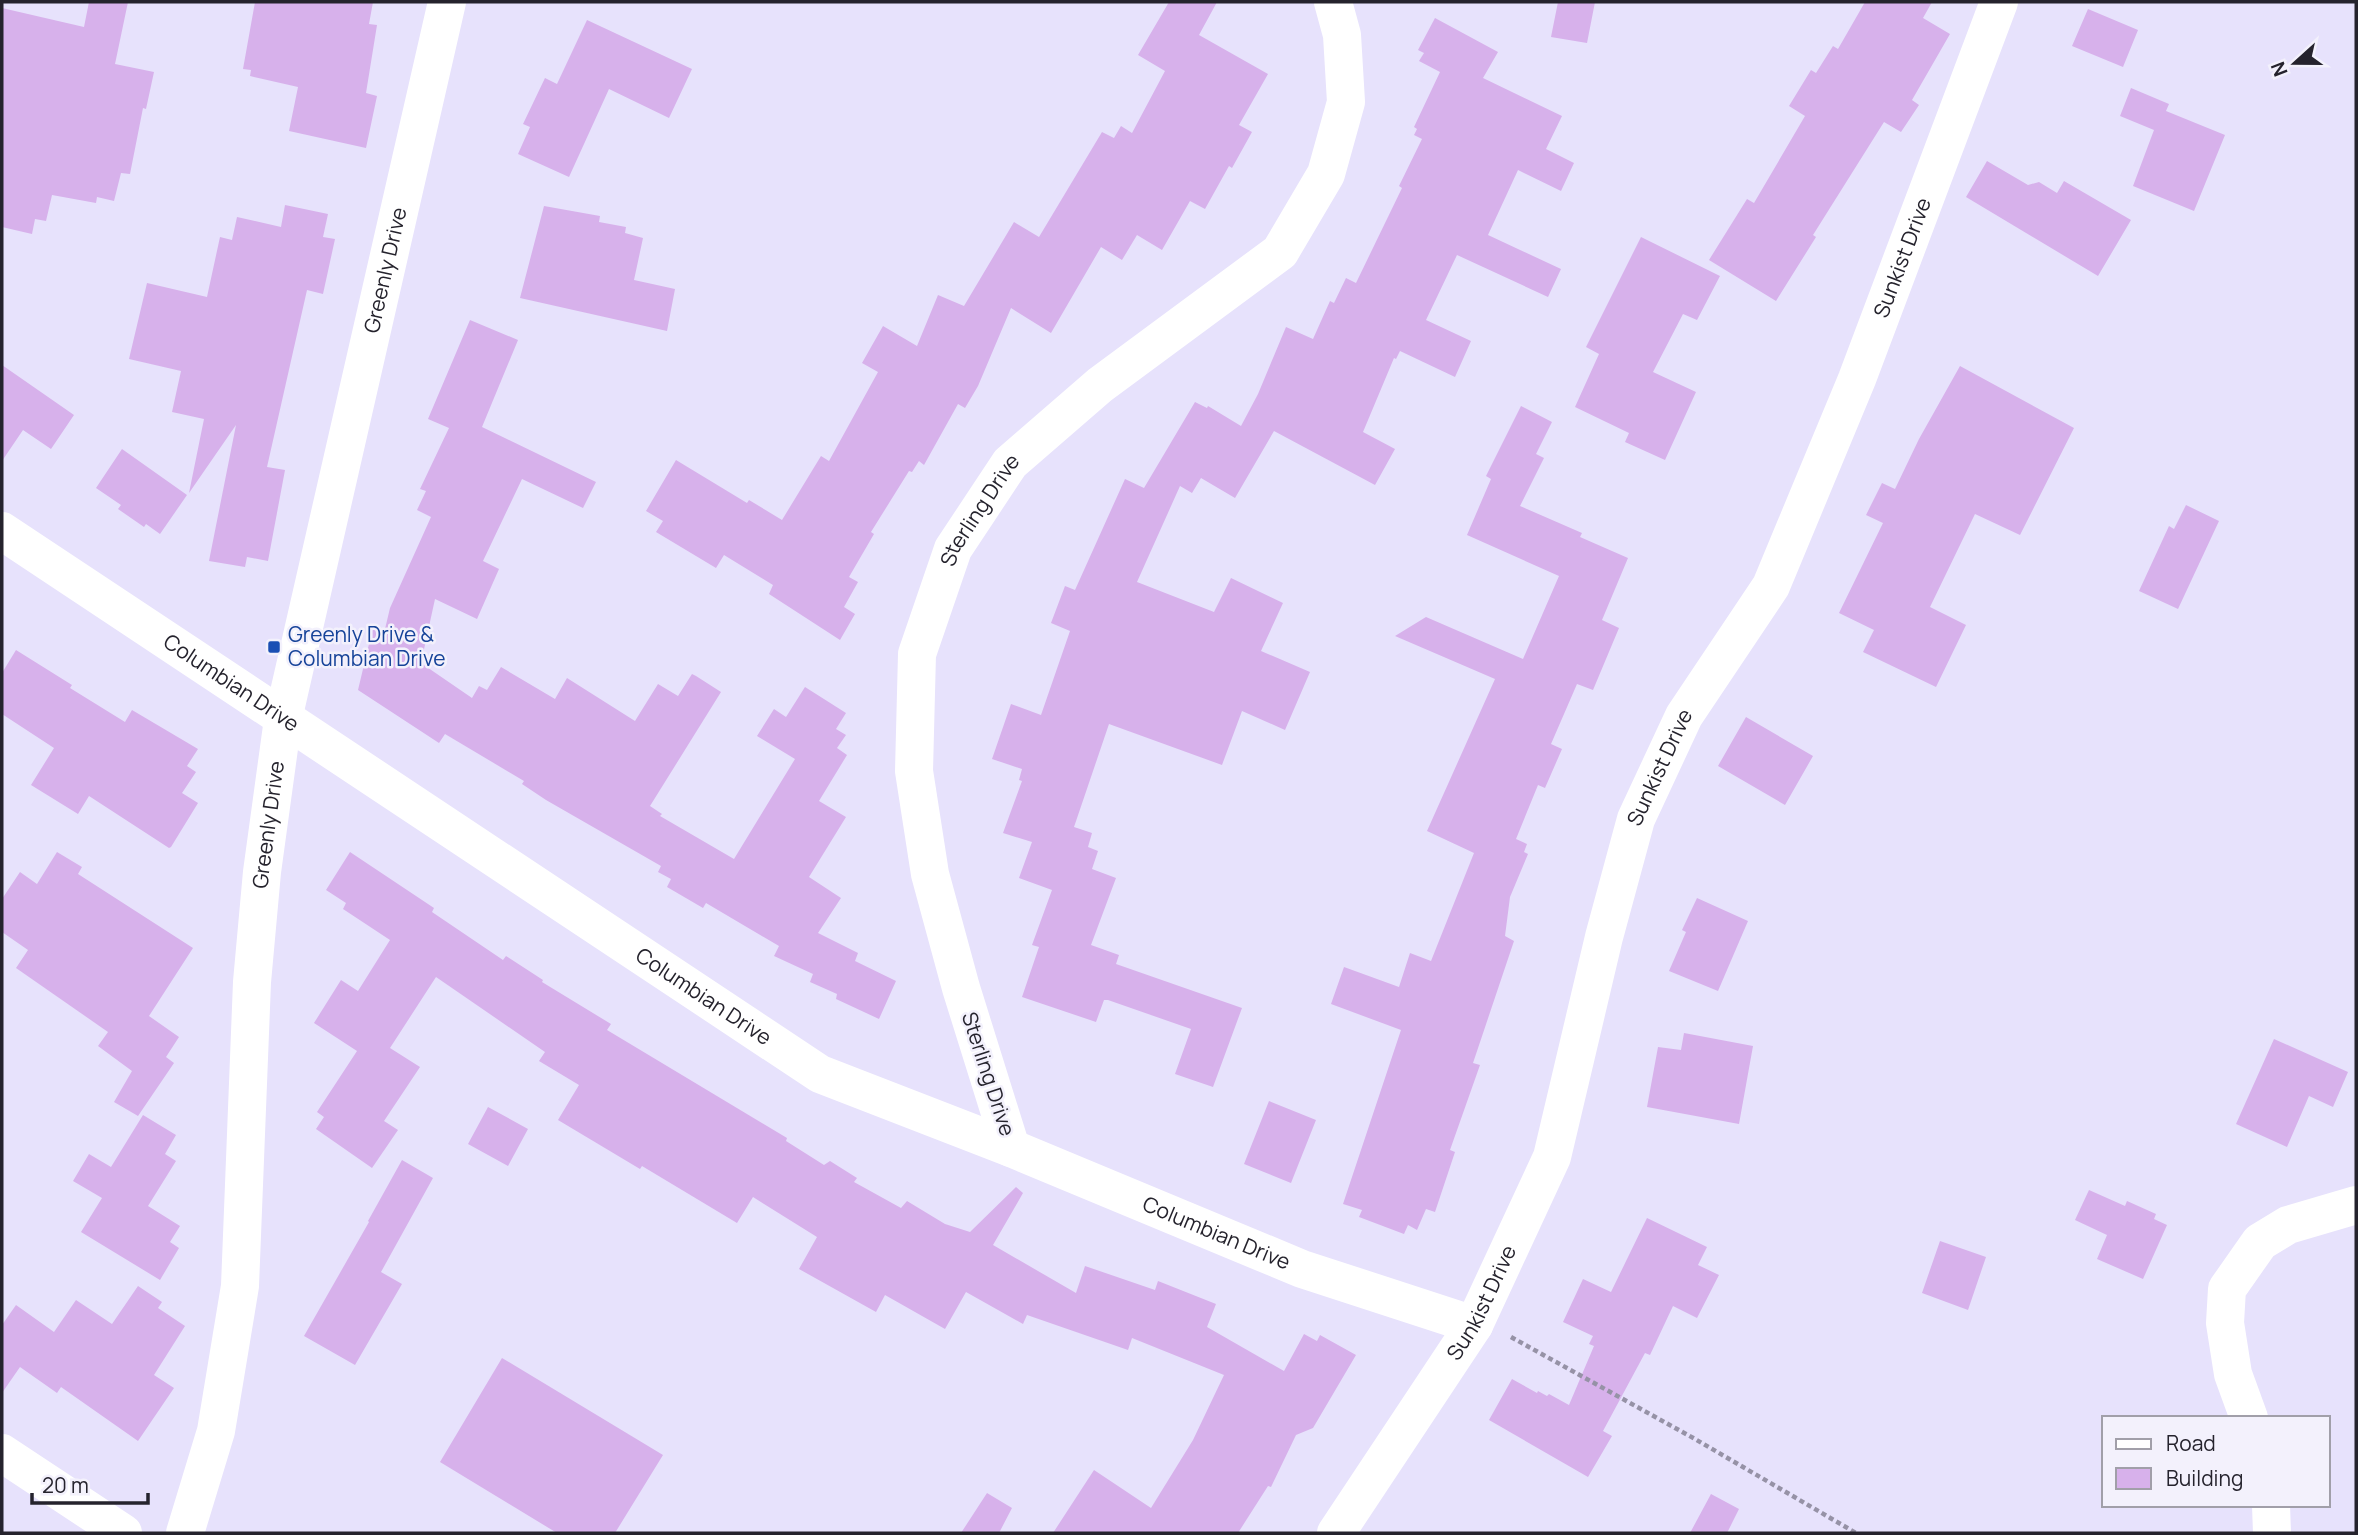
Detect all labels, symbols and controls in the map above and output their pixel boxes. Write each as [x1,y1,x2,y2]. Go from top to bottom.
north arrow [2260,28,2330,98]
text: N [2265,58,2294,80]
street label: Sunkist Drive [1866,193,1937,321]
street label: Greenly Drive [357,204,413,336]
street label: Sterling Drive [933,446,1025,570]
place label: Greenly Drive & Columbian Drive [288,620,445,672]
street label: Columbian Drive [158,627,305,737]
marker: Greenly Drive & Columbian Drive [266,639,282,655]
street label: Sunkist Drive [1620,702,1698,830]
street label: Greenly Drive [246,759,290,889]
street label: Columbian Drive [631,941,777,1051]
street label: Sterling Drive [956,1008,1022,1139]
street label: Columbian Drive [1139,1189,1295,1276]
street label: Sunkist Drive [1440,1240,1522,1365]
legend [2102,1416,2330,1507]
text: Road [2166,1429,2216,1457]
scale bar [32,1462,147,1506]
text: Building [2166,1464,2243,1492]
text: 20 m [42,1471,89,1499]

